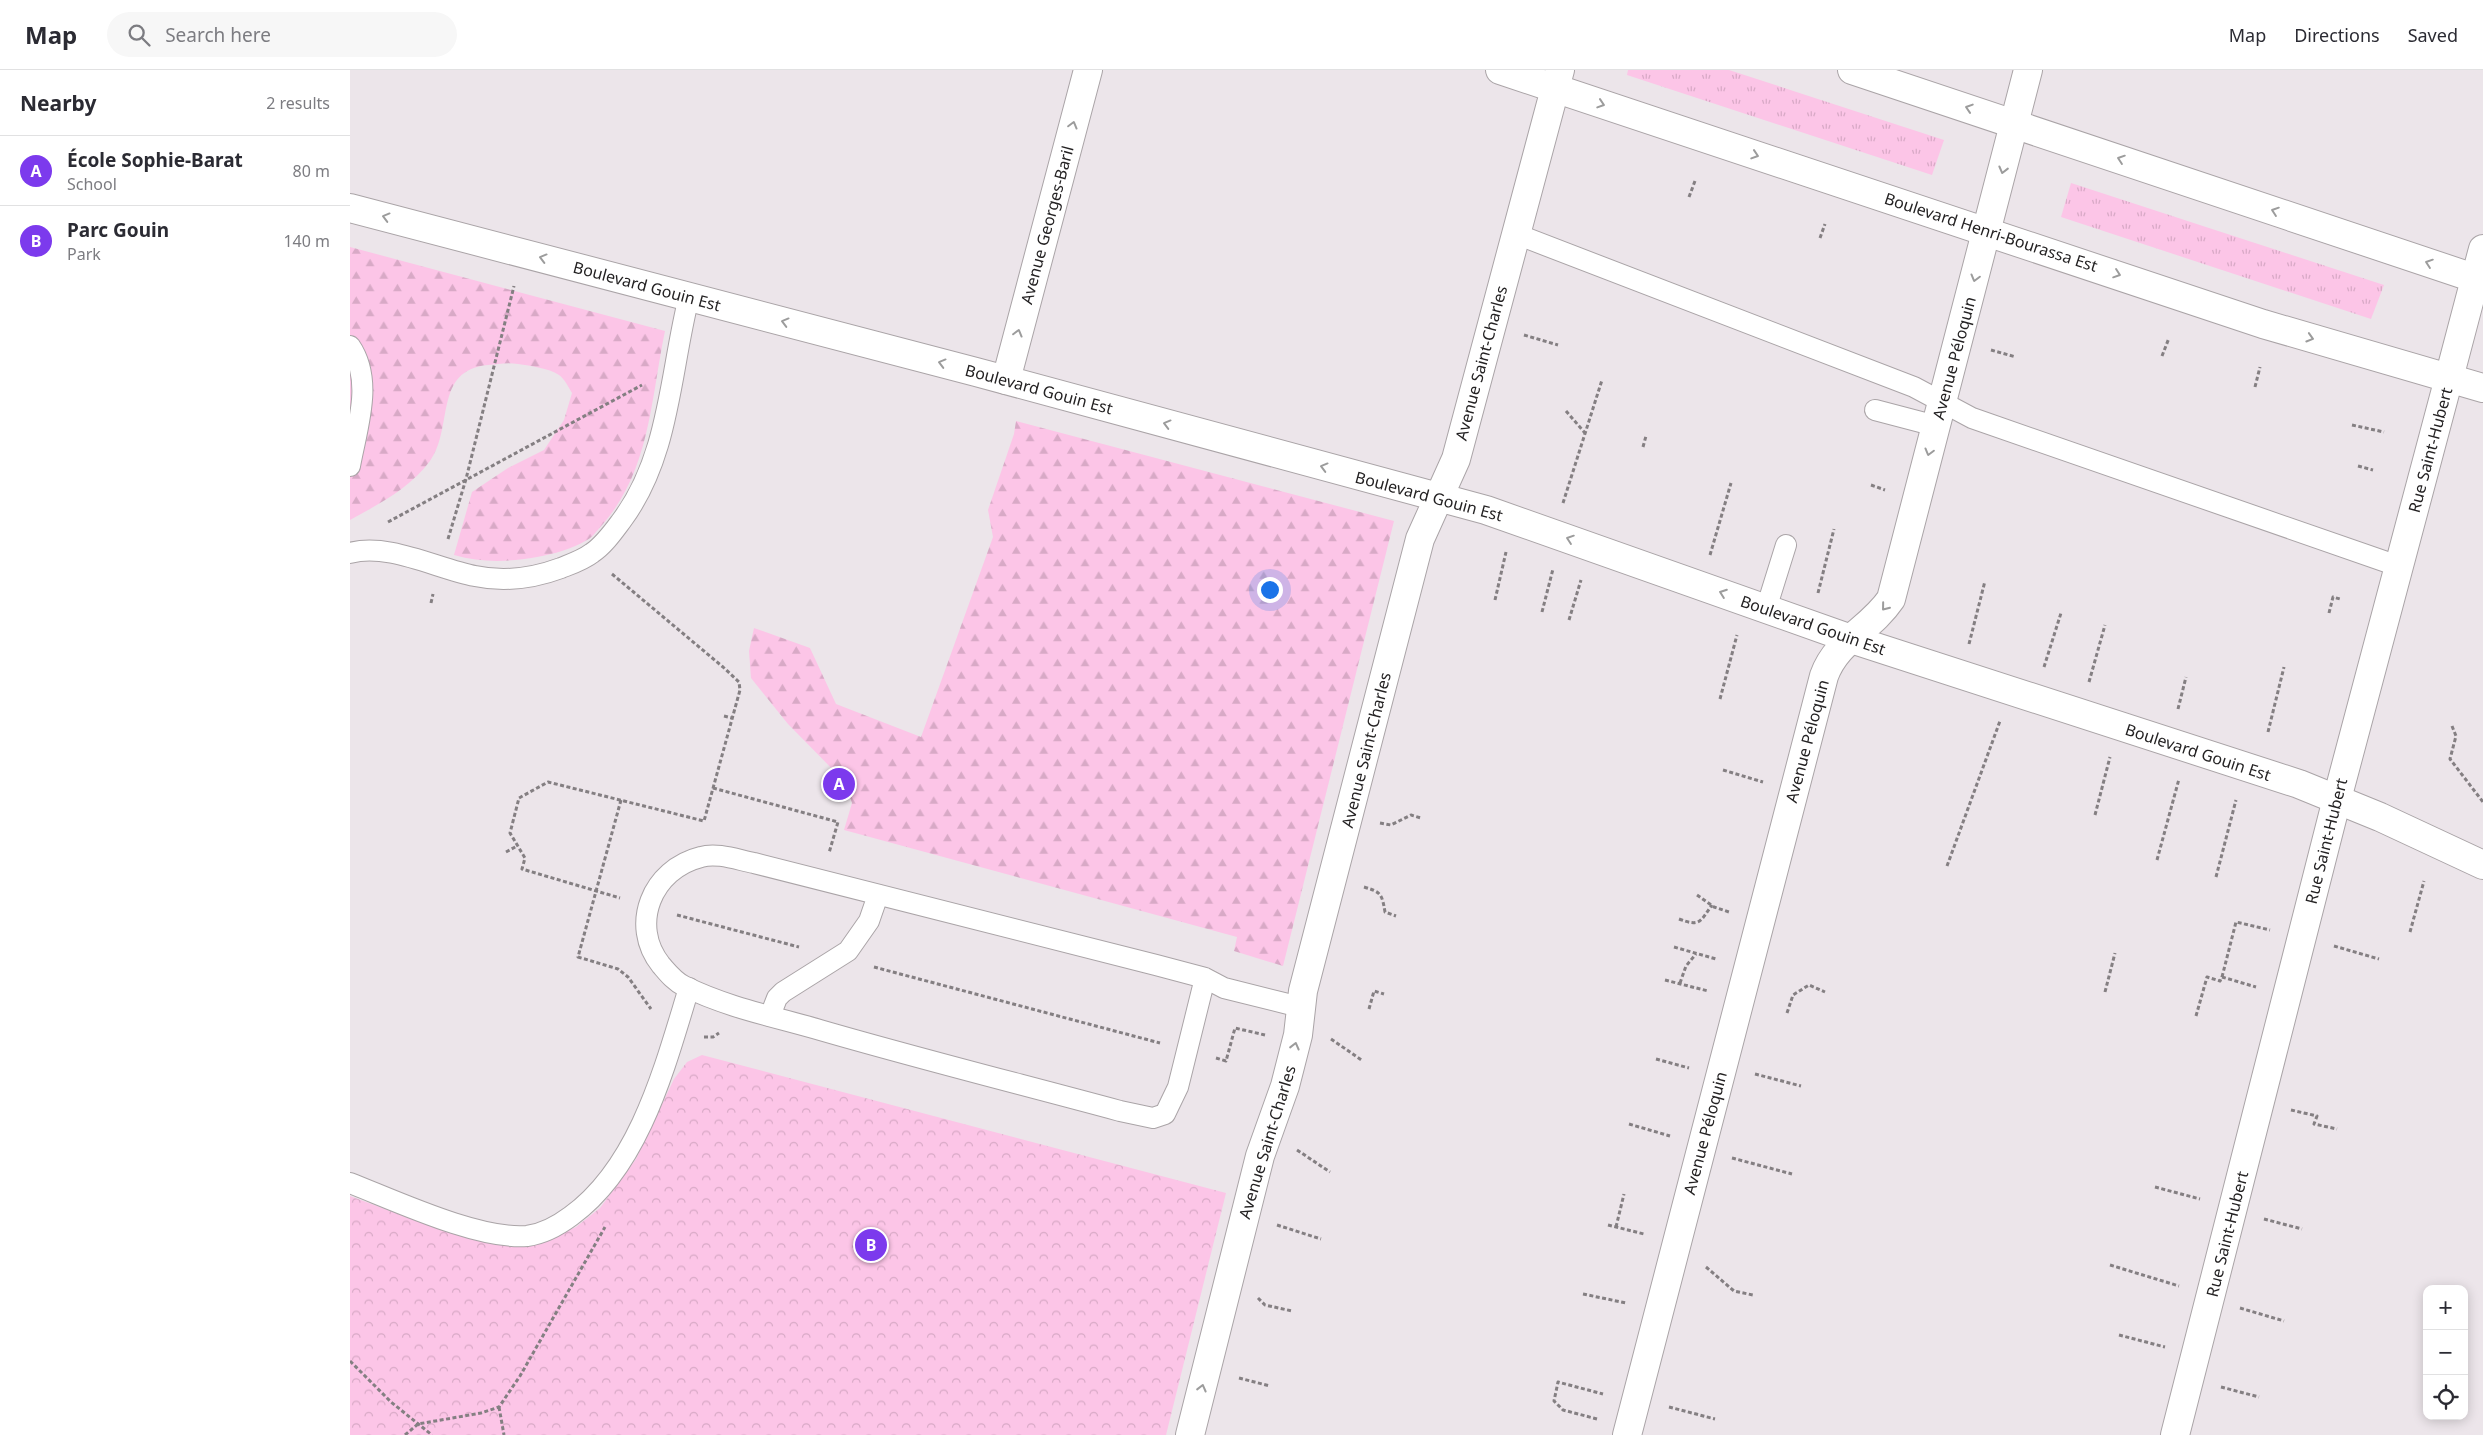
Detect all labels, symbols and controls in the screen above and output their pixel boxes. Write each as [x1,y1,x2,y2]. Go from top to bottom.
search box [107,12,457,57]
text: Map [25,18,77,51]
icon: search [125,21,153,49]
text: Search here [165,22,271,48]
text: Map [2229,23,2266,47]
text: Directions [2294,23,2380,47]
text: Saved [2408,23,2458,47]
text: Nearby [20,89,96,117]
text: 2 results [266,92,330,114]
one-way arrow [1596,98,1605,108]
one-way arrow [1965,103,1973,113]
one-way arrow [1068,122,1078,130]
street label: Avenue Georges-Baril [1015,143,1079,307]
text: École Sophie-Barat [67,147,243,173]
one-way arrow [1751,149,1759,159]
one-way arrow [2117,155,2126,165]
text: A [30,160,42,182]
text: 80 m [293,160,330,182]
one-way arrow [1998,166,2009,175]
text: School [67,173,117,195]
street label: Boulevard Henri-Bourassa Est [1882,187,2101,277]
one-way arrow [2271,207,2280,217]
one-way arrow [381,212,390,223]
text: Parc Gouin [67,217,169,243]
text: B [31,230,41,252]
text: 140 m [283,230,330,252]
text: Park [67,243,101,265]
one-way arrow [538,253,547,264]
street label: Boulevard Gouin Est [571,256,723,316]
one-way arrow [2425,259,2434,269]
one-way arrow [2112,268,2121,278]
one-way arrow [1970,273,1981,282]
street label: Avenue Saint-Charles [1450,283,1512,443]
street label: Avenue Péloquin [1927,294,1981,422]
one-way arrow [781,317,789,327]
one-way arrow [1012,329,1023,338]
one-way arrow [2305,332,2313,342]
one-way arrow [937,358,946,369]
street label: Boulevard Gouin Est [963,359,1115,419]
street label: Rue Saint-Hubert [2403,385,2457,515]
one-way arrow [1163,419,1172,430]
one-way arrow [1924,448,1935,456]
one-way arrow [1320,462,1329,473]
street label: Boulevard Gouin Est [1353,466,1505,526]
one-way arrow [1566,534,1574,544]
your location [1257,577,1283,603]
one-way arrow [1719,589,1728,599]
street label: Boulevard Gouin Est [1738,590,1889,660]
one-way arrow [1881,602,1890,611]
street label: Avenue Saint-Charles [1336,670,1396,830]
street label: Avenue Péloquin [1780,677,1834,805]
street label: Boulevard Gouin Est [2122,718,2274,786]
pin: A [823,765,855,803]
street label: Rue Saint-Hubert [2300,776,2352,906]
one-way arrow [1290,1042,1300,1050]
street label: Avenue Saint-Charles [1233,1063,1301,1221]
street label: Avenue Péloquin [1678,1069,1732,1197]
street label: Rue Saint-Hubert [2201,1169,2253,1299]
pin: B [855,1226,887,1264]
map controls [2423,1285,2468,1420]
button: + [2423,1285,2468,1330]
button: − [2423,1330,2468,1375]
button: locate [2423,1375,2468,1420]
one-way arrow [1196,1383,1207,1392]

